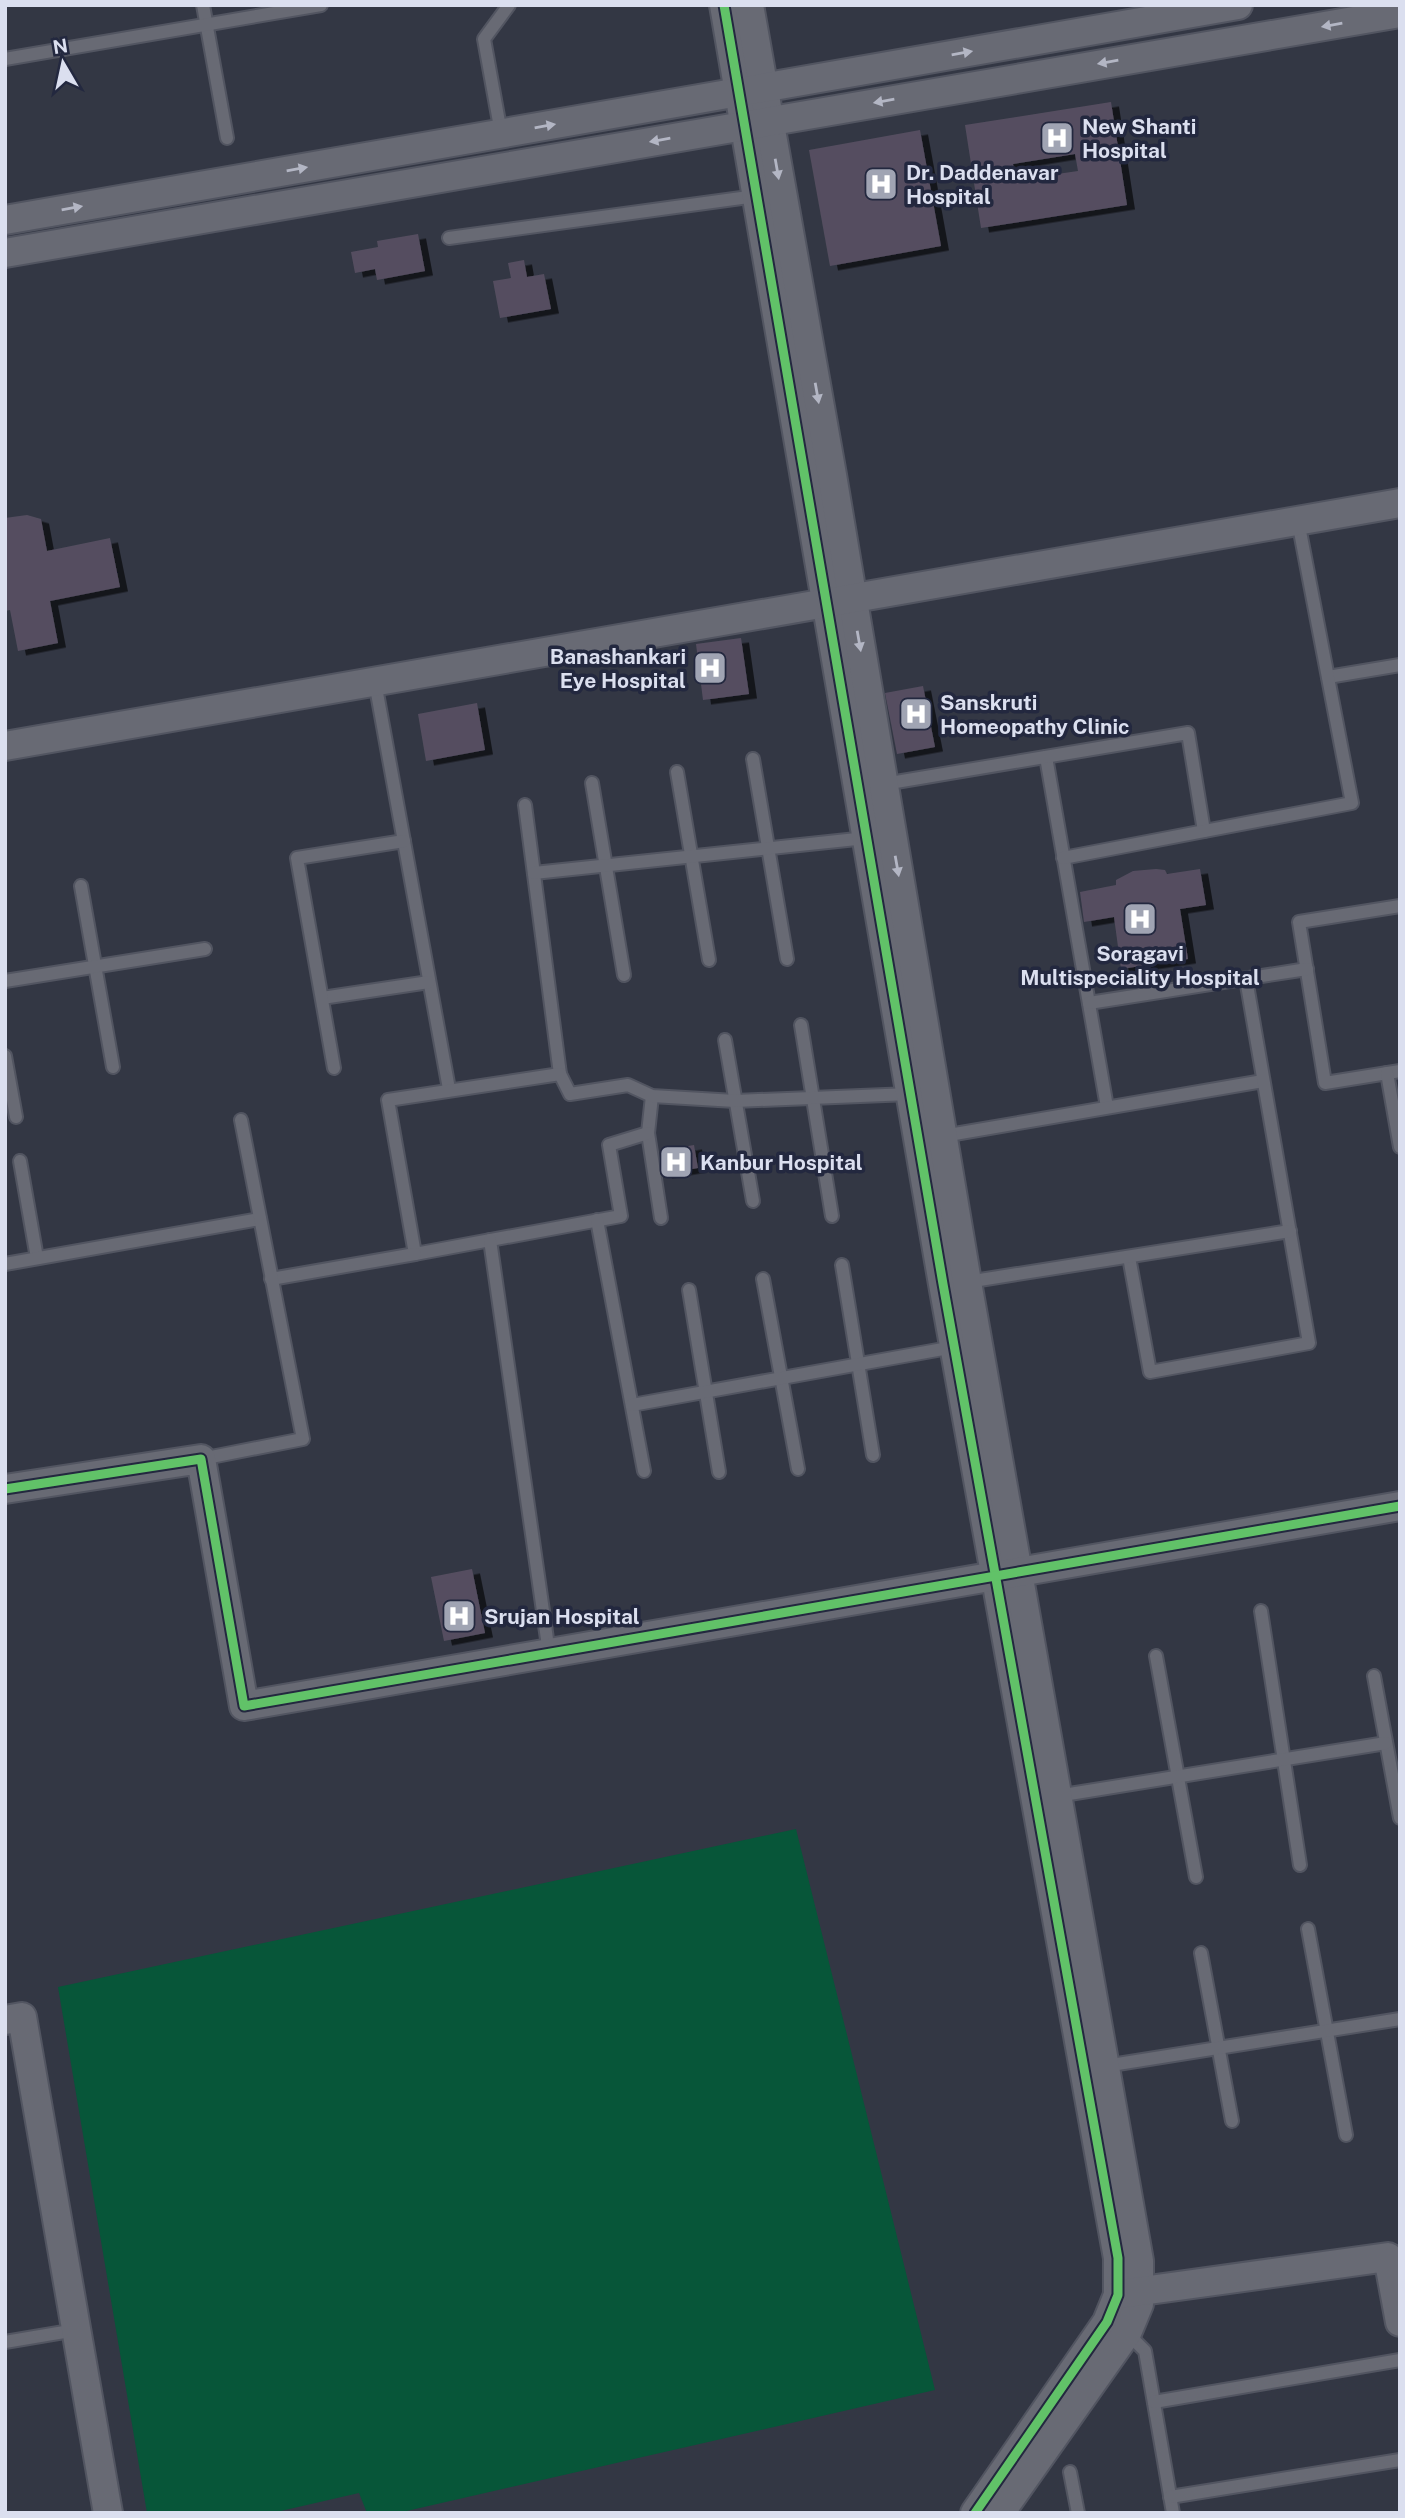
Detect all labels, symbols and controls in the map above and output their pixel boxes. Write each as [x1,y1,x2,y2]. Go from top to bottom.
one-way arrow [1321,20,1343,31]
north arrow [28,28,98,98]
text: N [51,34,69,58]
one-way arrow [951,47,973,58]
one-way arrow [1097,57,1119,68]
one-way arrow [873,96,895,107]
place label: New Shanti Hospital [1082,114,1196,163]
hospital icon: New Shanti Hospital [1038,119,1076,157]
one-way arrow [534,120,556,131]
one-way arrow [649,134,671,145]
one-way arrow [772,158,783,180]
place label: Dr. Daddenavar Hospital [906,160,1059,209]
one-way arrow [286,163,308,174]
hospital icon: Dr. Daddenavar Hospital [862,165,900,203]
one-way arrow [62,202,84,213]
one-way arrow [812,382,823,404]
one-way arrow [854,631,865,653]
place label: Banashankari Eye Hospital [550,644,686,693]
hospital icon: Banashankari Eye Hospital [691,649,729,687]
place label: Sanskruti Homeopathy Clinic [940,690,1129,739]
hospital icon: Sanskruti Homeopathy Clinic [897,695,935,733]
one-way arrow [892,855,903,877]
hospital icon: Soragavi Multispeciality Hospital [1121,900,1159,938]
place label: Soragavi Multispeciality Hospital [1020,941,1260,990]
hospital icon: Kanbur Hospital [657,1143,695,1181]
place label: Kanbur Hospital [700,1150,863,1175]
hospital icon: Srujan Hospital [440,1597,478,1635]
place label: Srujan Hospital [484,1604,640,1629]

